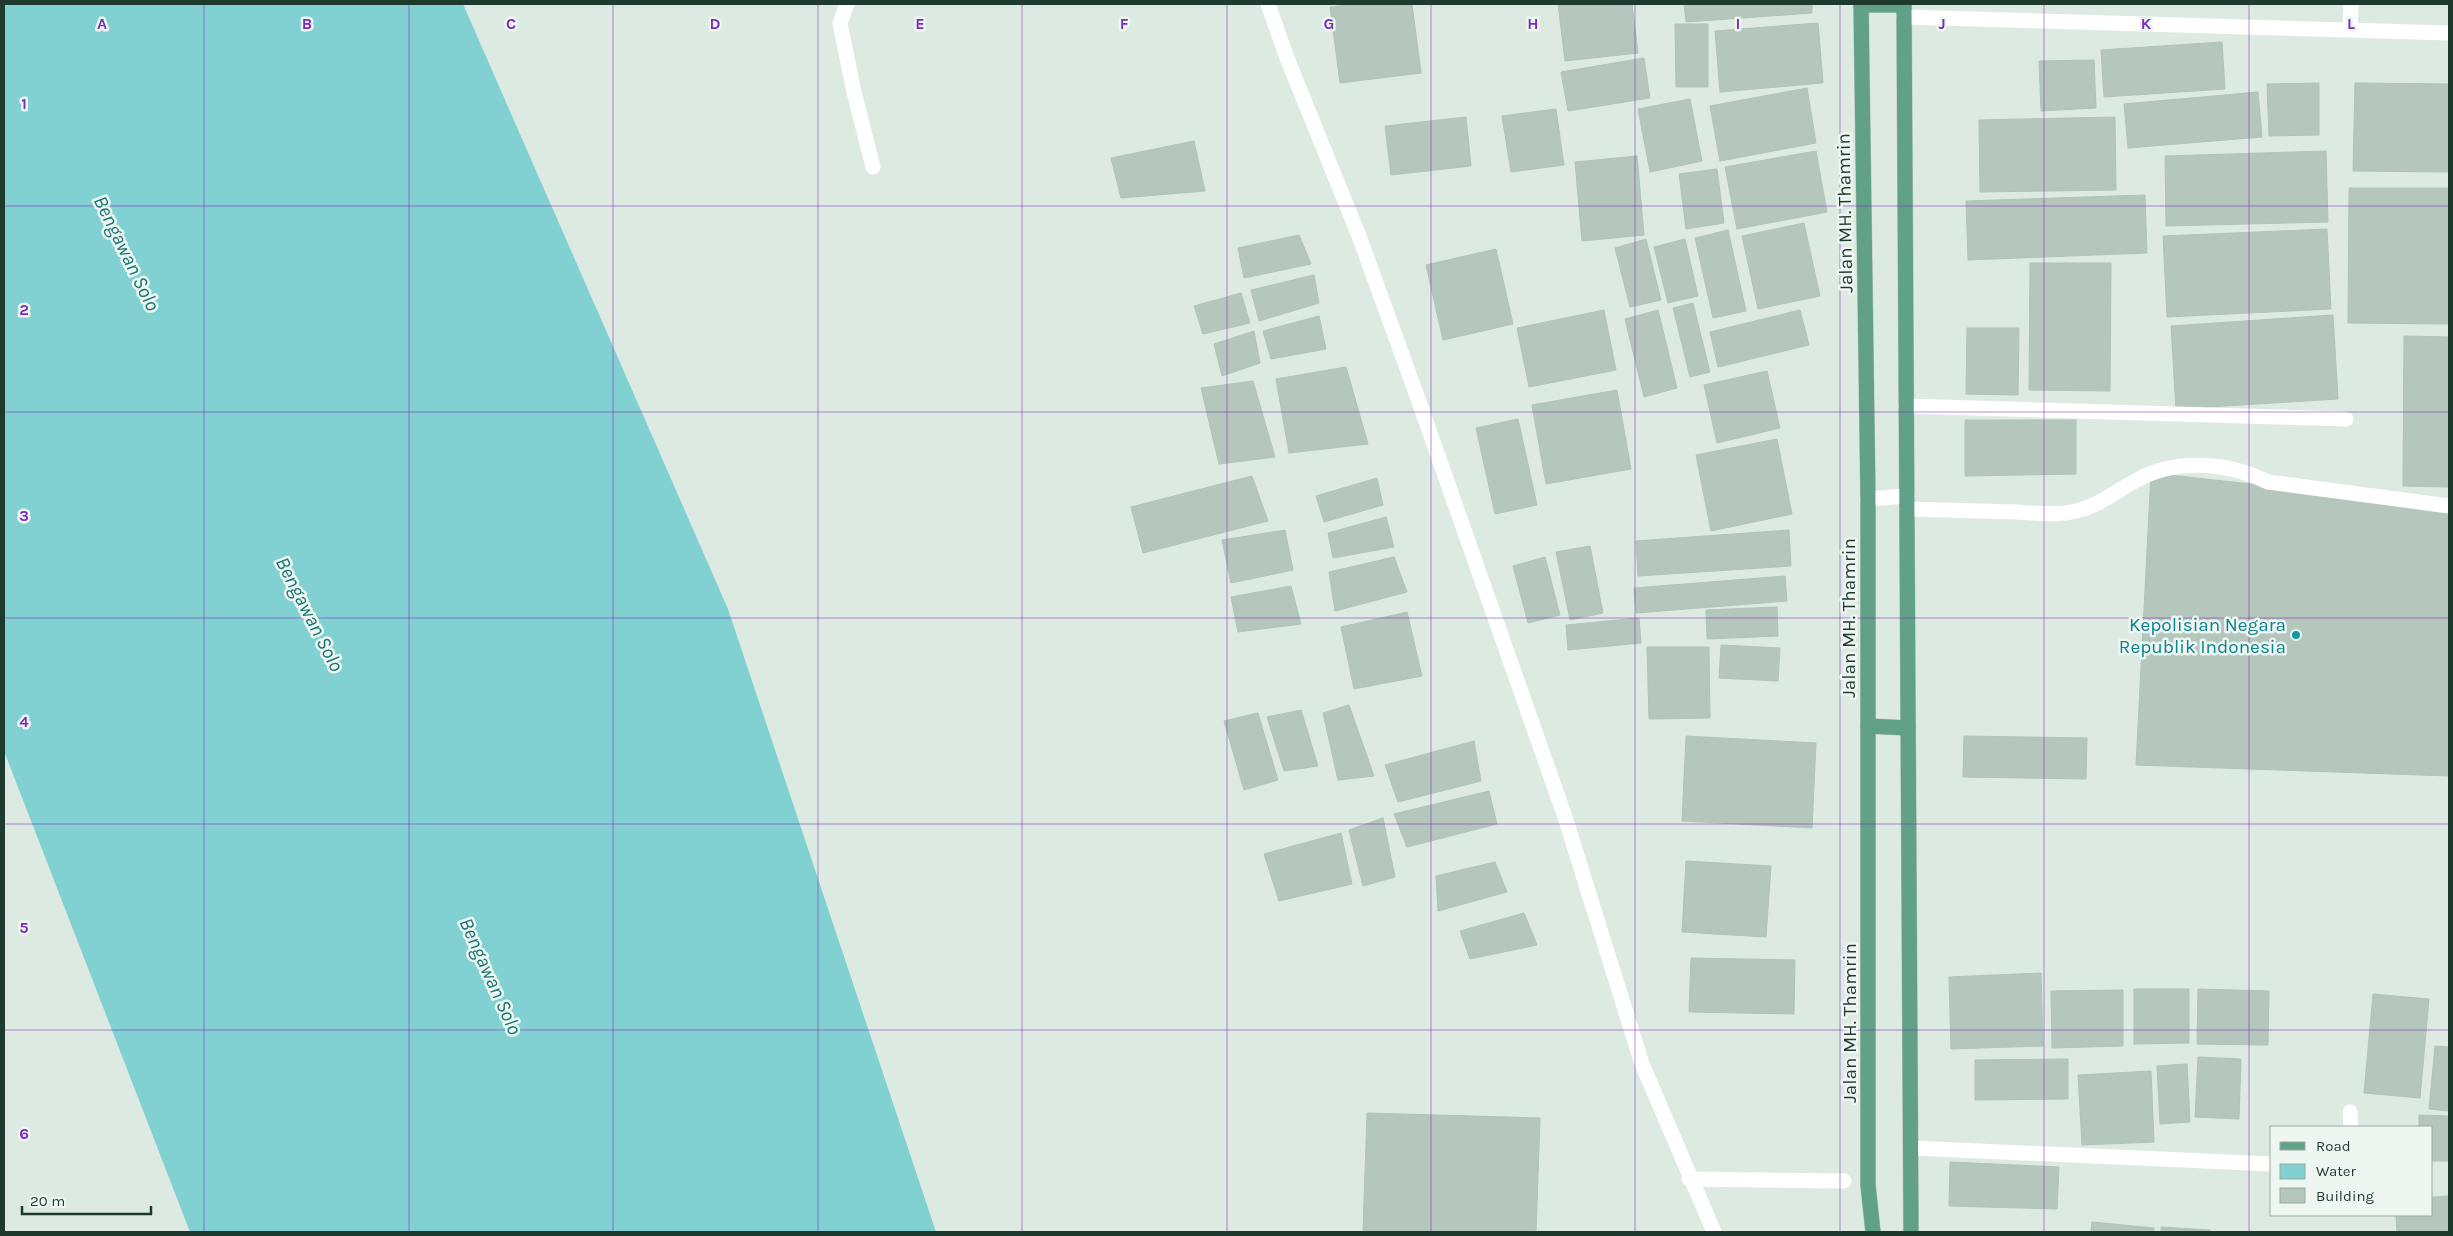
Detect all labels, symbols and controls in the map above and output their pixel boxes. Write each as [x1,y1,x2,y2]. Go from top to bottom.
text: A [97,14,107,33]
text: B [302,14,312,33]
text: C [506,14,516,33]
text: D [710,14,721,33]
text: E [915,14,925,33]
text: F [1120,14,1129,33]
text: G [1324,14,1334,33]
text: H [1527,14,1539,33]
text: I [1736,14,1740,33]
text: J [1938,14,1946,33]
text: K [2141,14,2152,33]
text: L [2347,14,2355,33]
text: 1 [21,94,27,113]
street label: Jalan MH. Thamrin [1833,133,1857,293]
water label: Bengawan Solo [89,192,164,315]
text: 2 [19,300,29,319]
text: 3 [19,506,29,525]
street label: Jalan MH. Thamrin [1838,538,1860,698]
water label: Bengawan Solo [271,553,348,675]
place label: Kepolisian Negara Republik Indonesia [2119,614,2286,658]
marker: Kepolisian Negara Republik Indonesia [2290,629,2302,641]
text: 4 [19,712,29,731]
water label: Bengawan Solo [455,914,527,1038]
text: 5 [19,918,29,937]
street label: Jalan MH. Thamrin [1839,943,1861,1103]
text: 6 [19,1124,29,1143]
legend [2270,1126,2433,1216]
text: Road [2316,1137,2351,1155]
text: Water [2316,1162,2357,1180]
scale bar [22,1184,151,1216]
text: Building [2316,1187,2374,1205]
text: 20 m [30,1192,65,1210]

